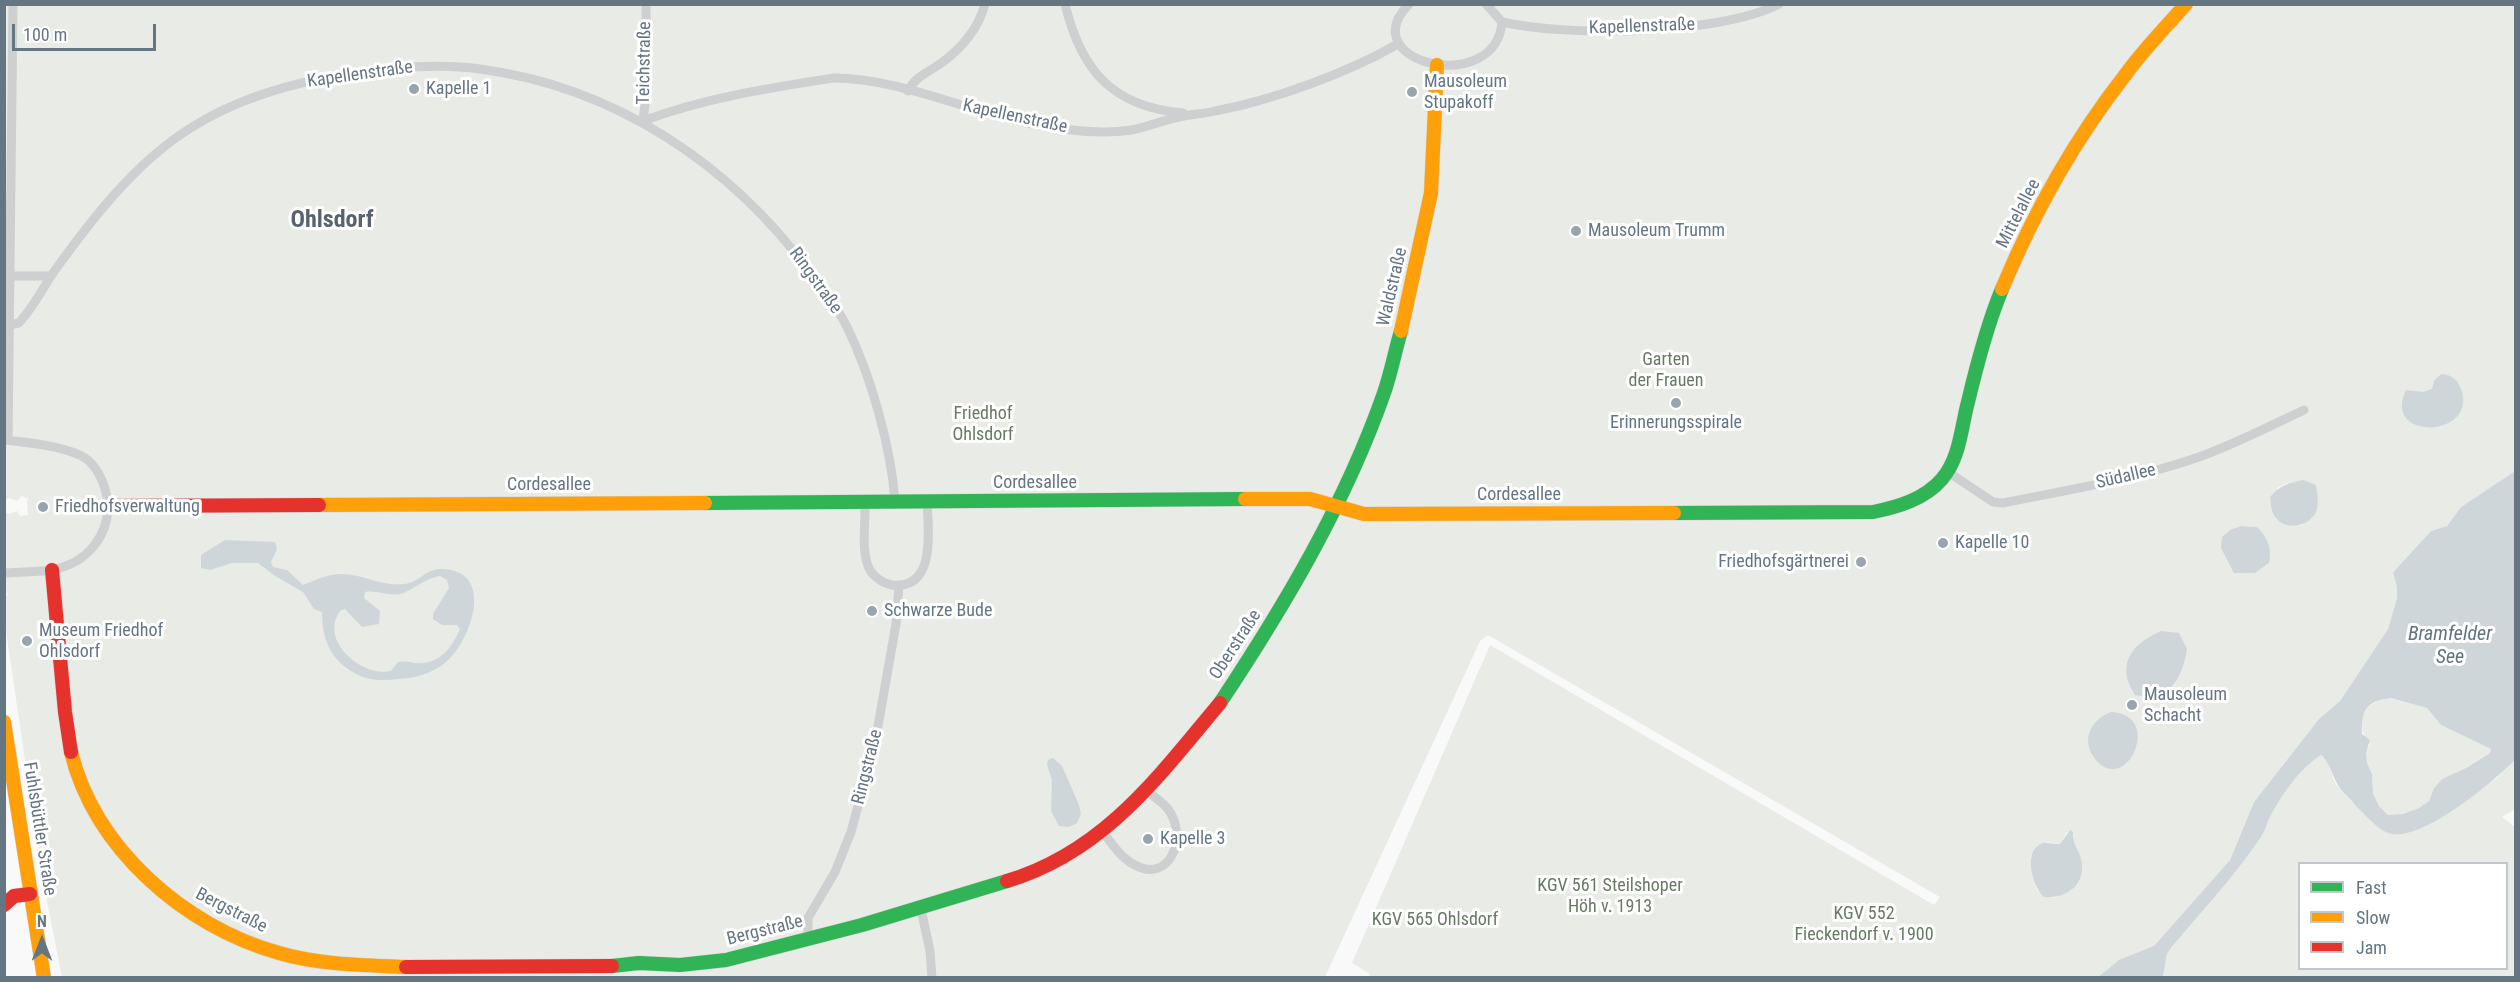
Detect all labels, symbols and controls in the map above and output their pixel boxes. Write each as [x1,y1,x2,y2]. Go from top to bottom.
scale bar [15,12,159,50]
street label: Kapellenstraße [1589,14,1695,40]
street label: Teichstraße [633,21,657,105]
text: 100 m [23,24,67,45]
street label: Kapellenstraße [306,57,414,93]
place label: Mausoleum Stupakoff [1424,71,1507,113]
place label: Kapelle 1 [426,78,491,100]
marker: Kapelle 1 [407,82,421,96]
marker: Mausoleum Stupakoff [1405,85,1419,99]
street label: Kapellenstraße [961,95,1069,139]
street label: Mittelallee [1992,176,2046,252]
district label: Ohlsdorf [290,207,374,235]
place label: Mausoleum Trumm [1588,220,1725,242]
marker: Mausoleum Trumm [1569,224,1583,238]
street label: Ringstraße [784,244,846,318]
street label: Waldstraße [1373,245,1413,329]
park label: Garten der Frauen [1628,349,1704,392]
marker: Erinnerungsspirale [1669,396,1683,410]
park label: Friedhof Ohlsdorf [952,403,1014,446]
place label: Erinnerungsspirale [1610,412,1742,434]
street label: Südallee [2094,460,2158,494]
street label: Cordesallee [993,472,1077,494]
street label: Cordesallee [507,474,591,496]
street label: Cordesallee [1477,484,1561,506]
place label: Friedhofsverwaltung [55,496,200,518]
marker: Friedhofsverwaltung [36,500,50,514]
place label: Kapelle 10 [1955,532,2029,554]
marker: Kapelle 10 [1936,536,1950,550]
place label: Friedhofsgärtnerei [1718,551,1849,573]
marker: Friedhofsgärtnerei [1854,555,1868,569]
place label: Schwarze Bude [884,600,992,622]
marker: Schwarze Bude [865,604,879,618]
street label: Oberstraße [1205,606,1267,684]
place label: Museum Friedhof Ohlsdorf [39,620,163,662]
water label: Bramfelder See [2408,623,2492,670]
marker: Museum Friedhof Ohlsdorf [20,634,34,648]
place label: Mausoleum Schacht [2144,684,2227,726]
marker: Mausoleum Schacht [2125,698,2139,712]
street label: Ringstraße [848,727,888,807]
street label: Fuhlsbüttler Straße [18,761,60,897]
place label: Kapelle 3 [1160,828,1225,850]
marker: Kapelle 3 [1141,832,1155,846]
legend [2298,862,2508,970]
park label: KGV 561 Steilshoper Höh v. 1913 [1537,875,1683,918]
text: Fast [2356,877,2387,898]
street label: Bergstraße [192,884,270,938]
park label: KGV 552 Fieckendorf v. 1900 [1794,903,1934,946]
text: Slow [2356,907,2390,928]
park label: KGV 565 Ohlsdorf [1372,909,1498,931]
north arrow [12,910,72,970]
street label: Bergstraße [725,911,805,951]
text: N [37,912,47,931]
text: Jam [2356,937,2387,958]

